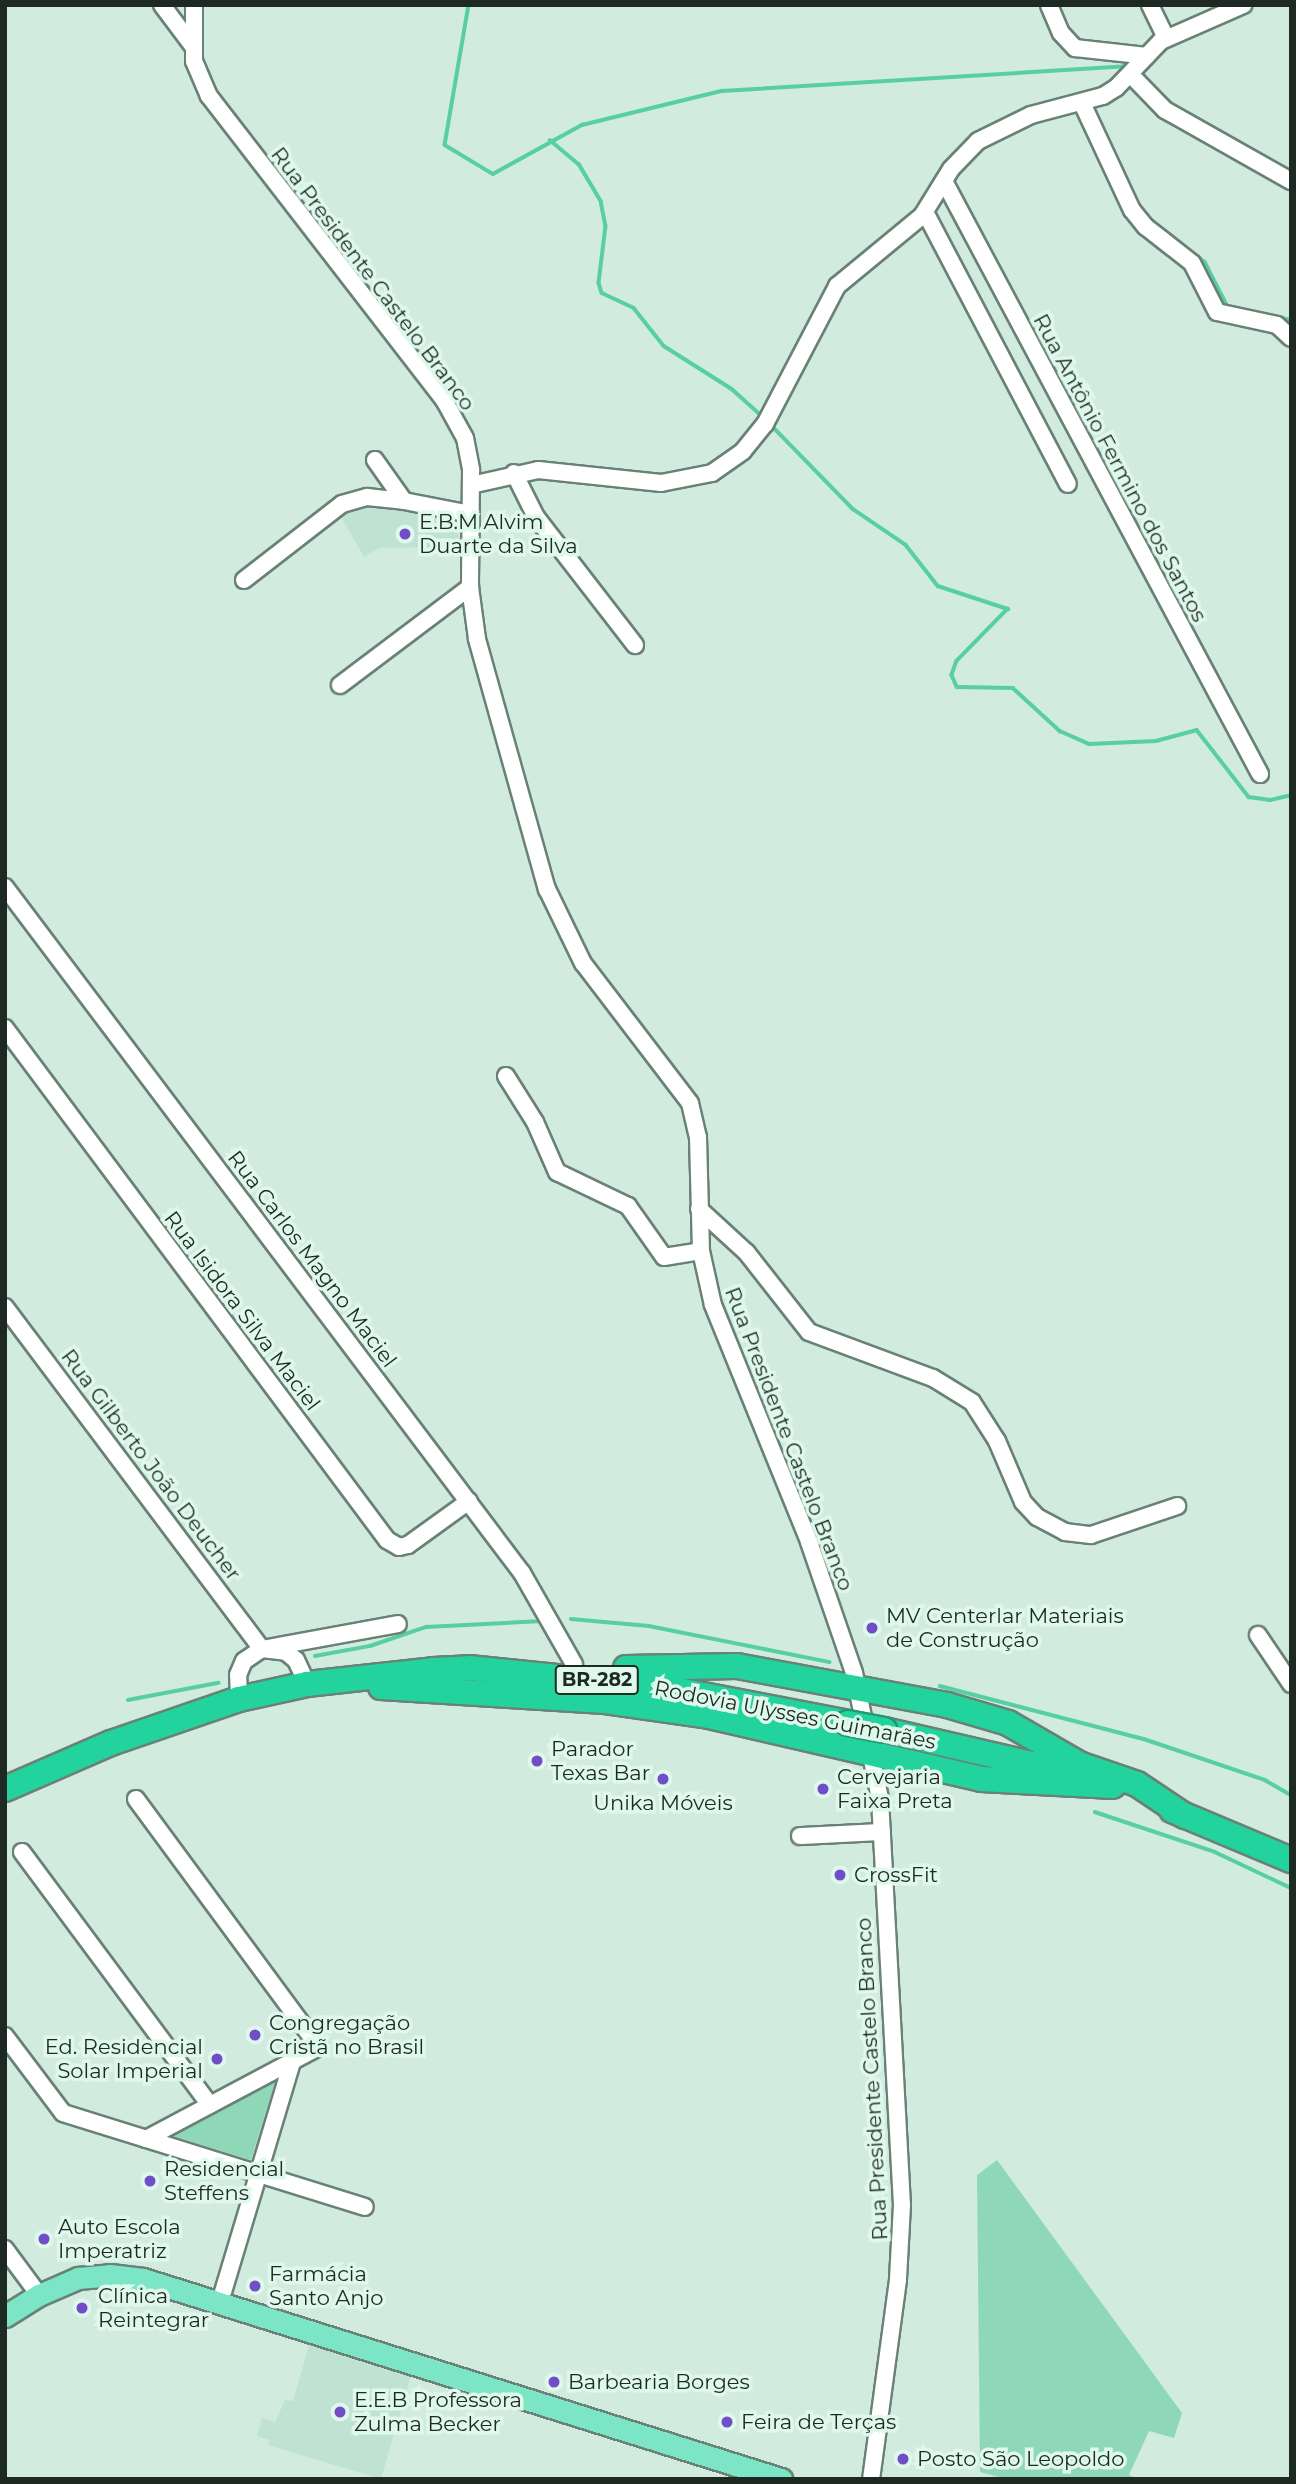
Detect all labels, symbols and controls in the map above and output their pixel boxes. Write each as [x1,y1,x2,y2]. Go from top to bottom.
street label: Rua Presidente Castelo Branco [266,142,480,416]
street label: Rua Antônio Fermino dos Santos [1028,310,1212,626]
place label: E.B.M Alvim Duarte da Silva [419,509,578,559]
marker: E.B.M Alvim Duarte da Silva [397,526,413,542]
street label: Rua Carlos Magno Maciel [222,1146,402,1372]
street label: Rua Isidora Silva Maciel [159,1206,325,1416]
street label: Rua Presidente Castelo Branco [719,1284,859,1594]
street label: Rua Gilberto João Deucher [56,1344,246,1586]
place label: MV Centerlar Materiais de Construção [886,1603,1124,1653]
marker: MV Centerlar Materiais de Construção [864,1620,880,1636]
road number: BR-282 [553,1664,641,1696]
street label: Rodovia Ulysses Guimarães [652,1675,938,1755]
place label: Parador Texas Bar [551,1736,650,1786]
marker: Parador Texas Bar [529,1753,545,1769]
place label: Cervejaria Faixa Preta [837,1764,953,1814]
marker: Unika Móveis [655,1771,671,1787]
marker: Cervejaria Faixa Preta [815,1781,831,1797]
place label: Unika Móveis [593,1790,733,1816]
place label: CrossFit [854,1862,938,1888]
marker: CrossFit [832,1867,848,1883]
street label: Rua Presidente Castelo Branco [851,1917,893,2241]
place label: Congregação Cristã no Brasil [269,2010,424,2060]
marker: Congregação Cristã no Brasil [247,2027,263,2043]
place label: Ed. Residencial Solar Imperial [45,2034,203,2084]
marker: Ed. Residencial Solar Imperial [209,2051,225,2067]
place label: Residencial Steffens [164,2156,284,2206]
marker: Residencial Steffens [142,2173,158,2189]
place label: Auto Escola Imperatriz [58,2214,181,2264]
marker: Auto Escola Imperatriz [36,2231,52,2247]
place label: Farmácia Santo Anjo [269,2261,383,2311]
marker: Farmácia Santo Anjo [247,2278,263,2294]
place label: Clínica Reintegrar [98,2283,209,2333]
marker: Clínica Reintegrar [72,2298,92,2318]
place label: Barbearia Borges [568,2369,750,2395]
marker: Barbearia Borges [546,2374,562,2390]
place label: E.E.B Professora Zulma Becker [354,2387,522,2437]
marker: E.E.B Professora Zulma Becker [332,2404,348,2420]
place label: Feira de Terças [741,2409,896,2435]
marker: Feira de Terças [719,2414,735,2430]
place label: Posto São Leopoldo [917,2446,1125,2472]
marker: Posto São Leopoldo [895,2451,911,2467]

